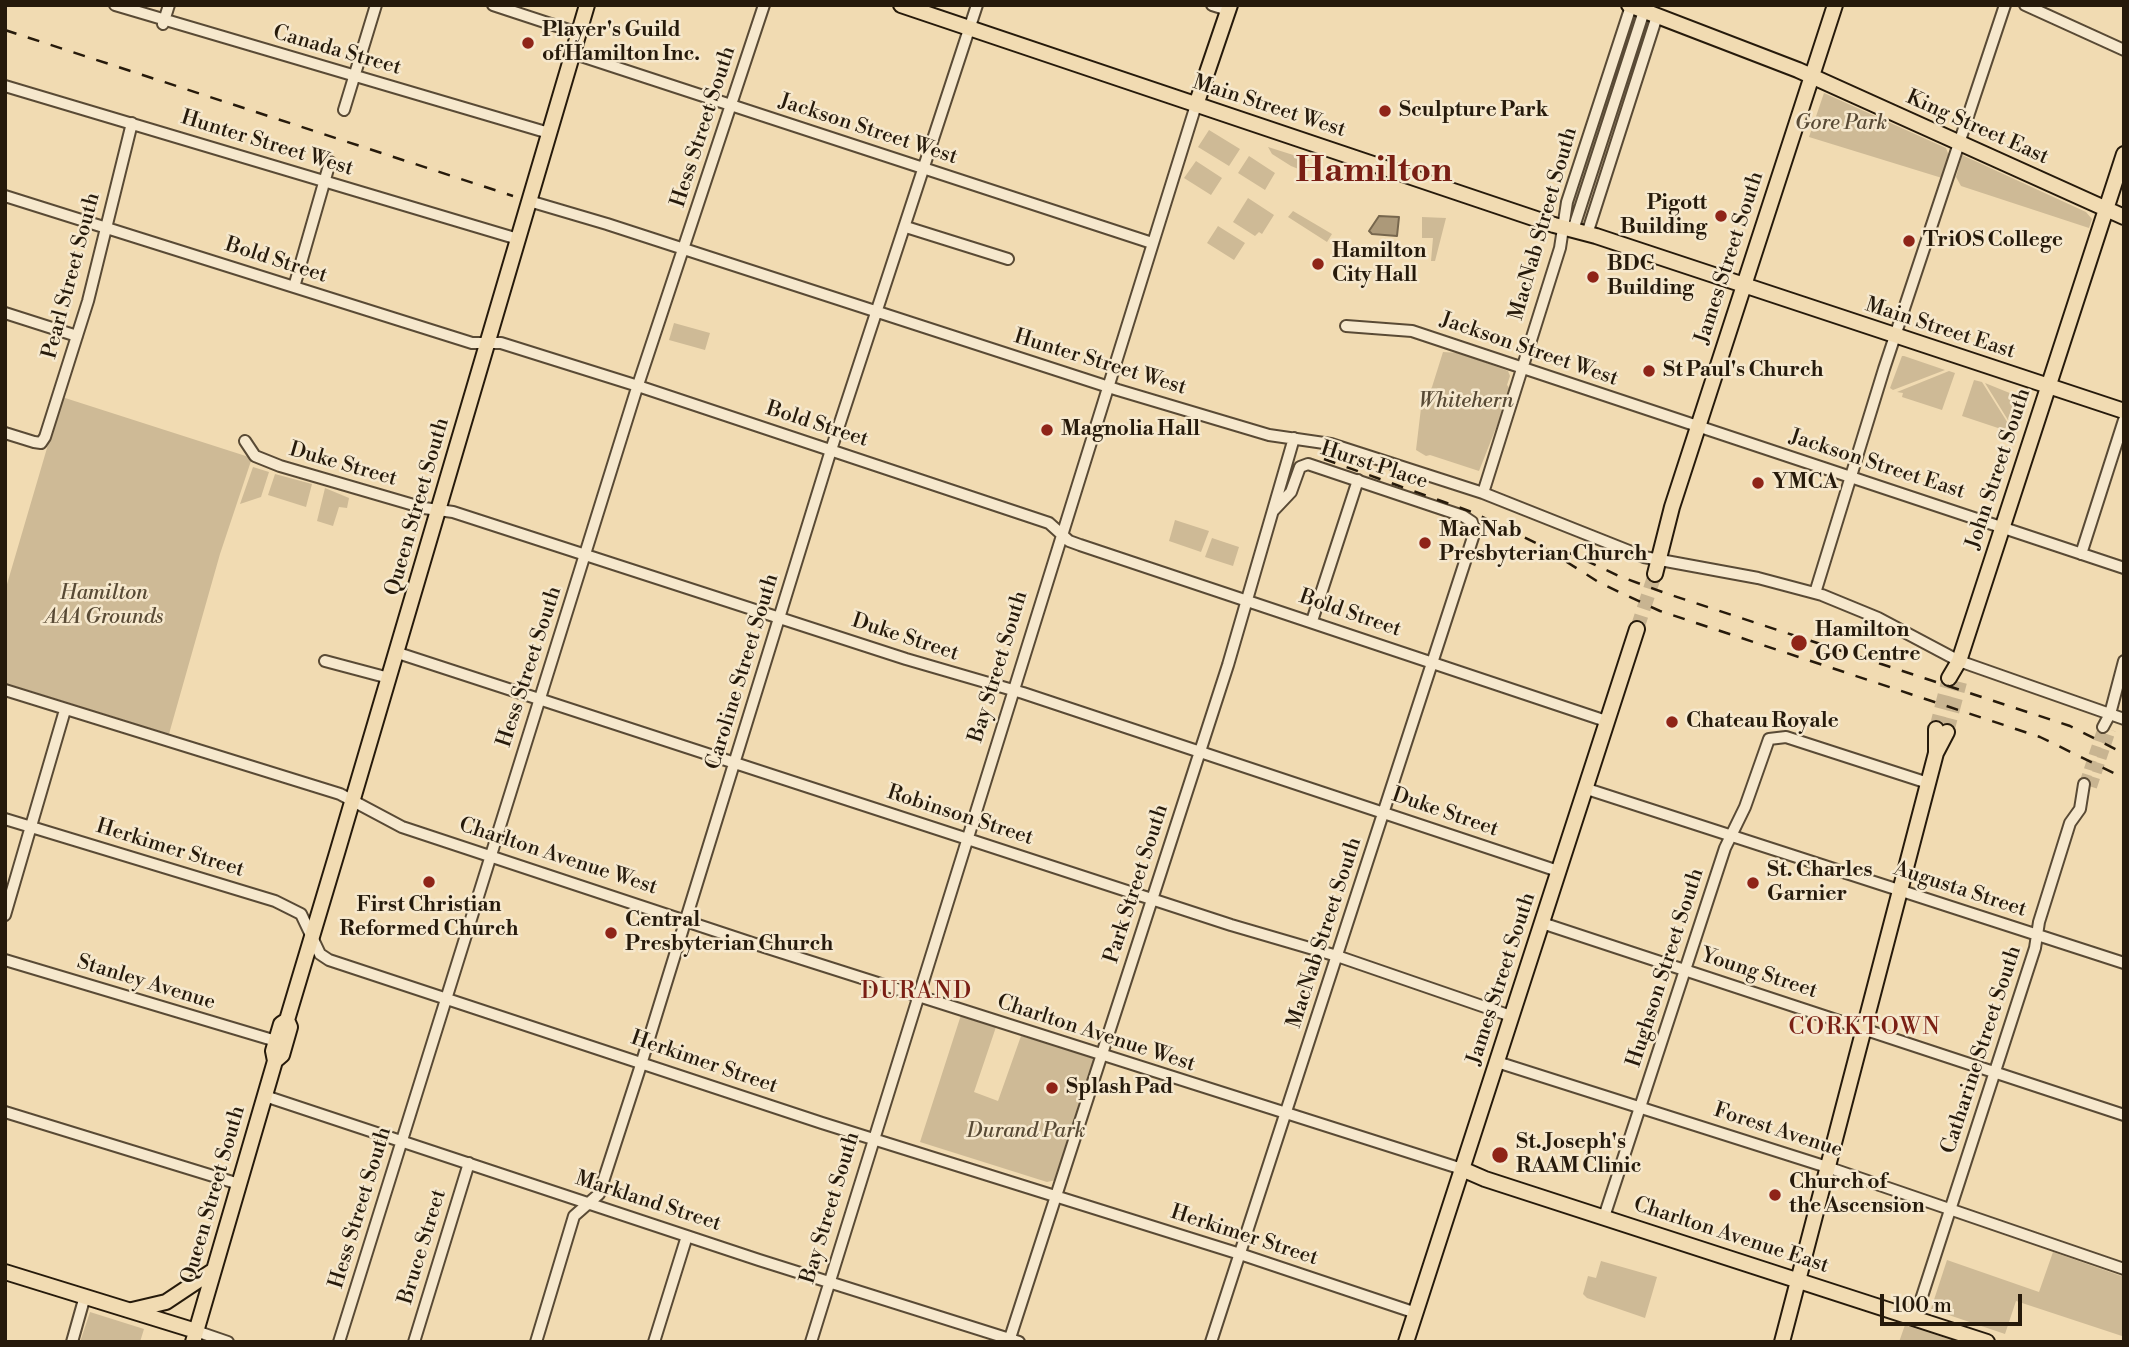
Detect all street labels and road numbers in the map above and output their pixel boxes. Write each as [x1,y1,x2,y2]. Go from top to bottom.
street label: Canada Street [270,21,404,81]
street label: Hess Street South [666,43,742,211]
street label: Main Street West [1189,70,1349,144]
street label: King Street East [1902,85,2052,171]
street label: Jackson Street West [776,89,960,171]
street label: Hunter Street West [178,106,356,182]
street label: MacNab Street South [1504,125,1584,323]
street label: James Street South [1690,169,1770,347]
street label: Pearl Street South [38,190,106,362]
street label: Bold Street [222,233,330,289]
street label: Main Street East [1862,293,2018,365]
street label: Jackson Street West [1437,308,1621,392]
street label: Hunter Street West [1011,325,1189,401]
street label: John Street South [1961,385,2037,553]
street label: Bold Street [763,397,871,453]
street label: Queen Street South [381,415,455,599]
street label: Jackson Street East [1786,425,1968,505]
street label: Hurst Place [1317,437,1431,495]
street label: Duke Street [286,438,400,492]
street label: Caroline Street South [701,571,785,773]
street label: Hess Street South [492,583,568,751]
street label: Bold Street [1296,585,1404,643]
street label: Bay Street South [964,588,1034,746]
street label: Duke Street [848,609,962,667]
street label: Robinson Street [884,780,1036,852]
street label: Duke Street [1388,783,1502,843]
street label: Park Street South [1099,801,1175,967]
street label: Charlton Avenue West [456,813,660,901]
street label: Herkimer Street [93,815,247,883]
street label: MacNab Street South [1282,834,1368,1032]
street label: Augusta Street [1890,857,2030,923]
street label: Hughson Street South [1622,865,1710,1071]
street label: James Street South [1462,890,1542,1068]
street label: Young Street [1698,943,1820,1005]
street label: Catharine Street South [1936,943,2028,1157]
street label: Stanley Avenue [74,950,218,1016]
street label: Charlton Avenue West [994,990,1198,1078]
street label: Herkimer Street [627,1026,781,1100]
street label: Forest Avenue [1710,1098,1846,1164]
street label: Queen Street South [177,1103,251,1287]
street label: Hess Street South [324,1124,398,1292]
street label: Bay Street South [796,1129,866,1287]
street label: Markland Street [572,1167,724,1237]
street label: Bruce Street [394,1186,452,1308]
street label: Charlton Avenue East [1630,1193,1832,1279]
street label: Herkimer Street [1167,1200,1321,1272]

